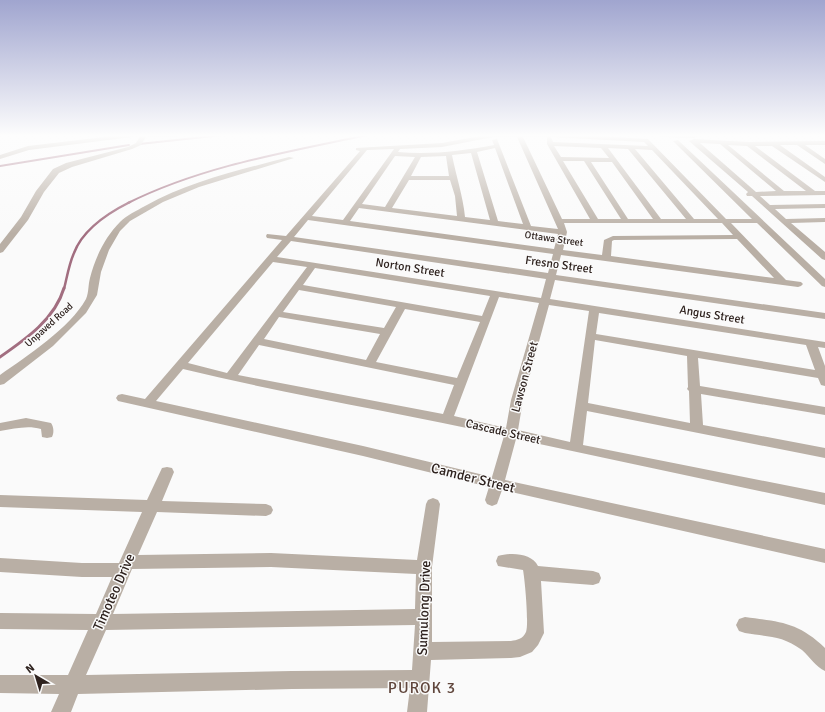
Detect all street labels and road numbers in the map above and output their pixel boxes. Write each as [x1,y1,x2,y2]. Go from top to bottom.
street label: Ottawa Street [524,229,585,249]
street label: Fresno Street [524,253,594,277]
street label: Norton Street [374,255,446,281]
street label: Unpaved Road [22,300,76,350]
street label: Angus Street [678,302,746,328]
street label: Lawson Street [508,340,542,414]
street label: Cascade Street [464,416,542,448]
street label: Camder Street [429,459,517,497]
street label: Timoteo Drive [89,551,139,633]
street label: Sumulong Drive [414,560,434,656]

